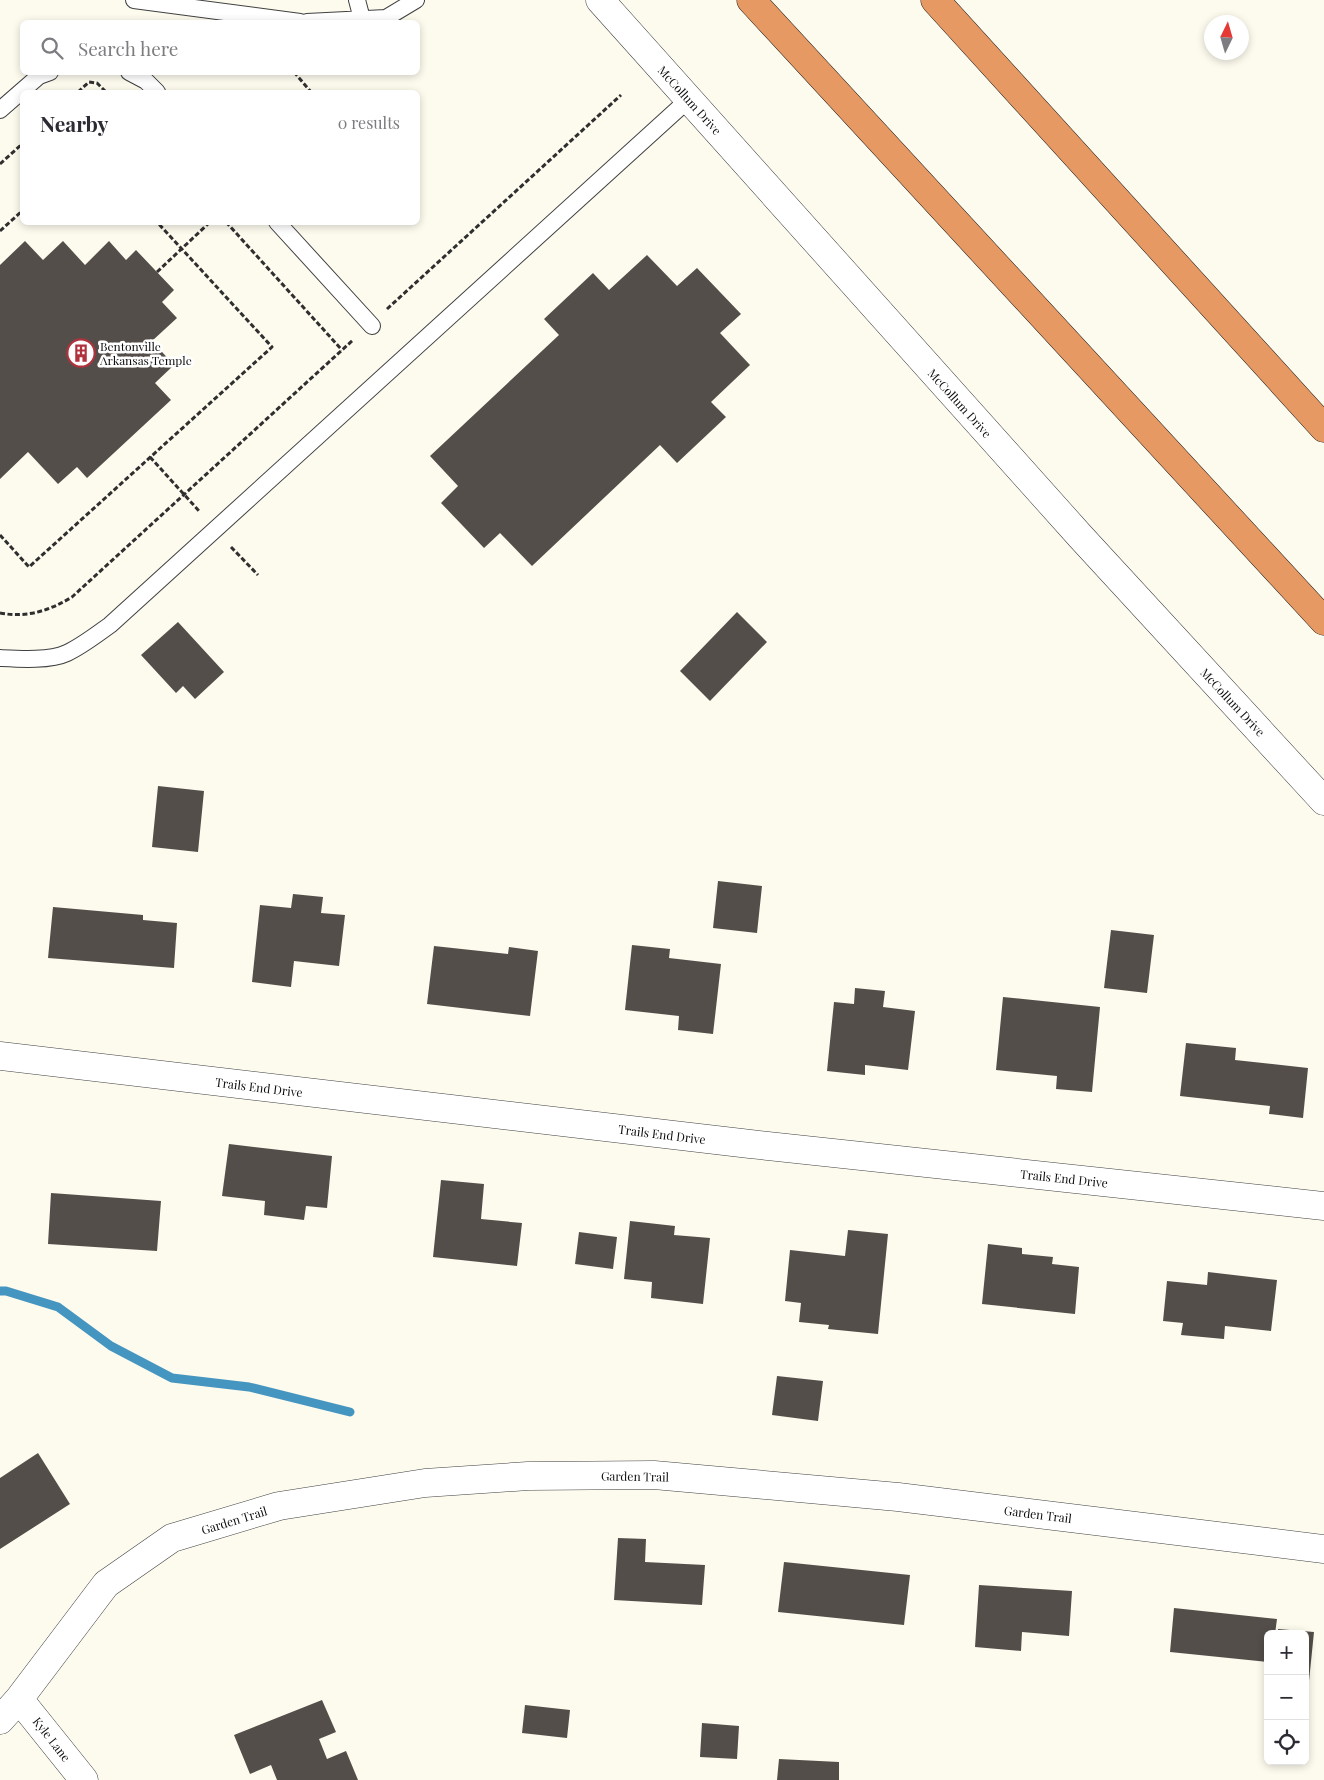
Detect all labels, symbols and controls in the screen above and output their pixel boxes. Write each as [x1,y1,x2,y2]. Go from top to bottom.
north arrow [1204,15,1249,60]
search box [20,20,420,75]
icon: search [38,34,66,62]
text: Search here [78,35,178,61]
street label: McCollum Drive [655,62,725,138]
text: Nearby [40,109,109,137]
text: 0 results [338,112,400,133]
building icon: Bentonville Arkansas Temple [66,338,96,368]
place label: Bentonville Arkansas Temple [99,338,192,368]
street label: McCollum Drive [925,365,995,441]
street label: McCollum Drive [1197,665,1269,739]
street label: Trails End Drive [214,1074,304,1100]
street label: Trails End Drive [617,1121,707,1147]
street label: Trails End Drive [1019,1165,1109,1191]
street label: Garden Trail [601,1467,670,1485]
street label: Garden Trail [199,1502,269,1538]
street label: Garden Trail [1003,1502,1073,1526]
map controls [1264,1630,1309,1765]
button: + [1264,1630,1309,1675]
button: − [1264,1675,1309,1720]
street label: Kyle Lane [30,1713,74,1765]
button: locate [1264,1720,1309,1765]

